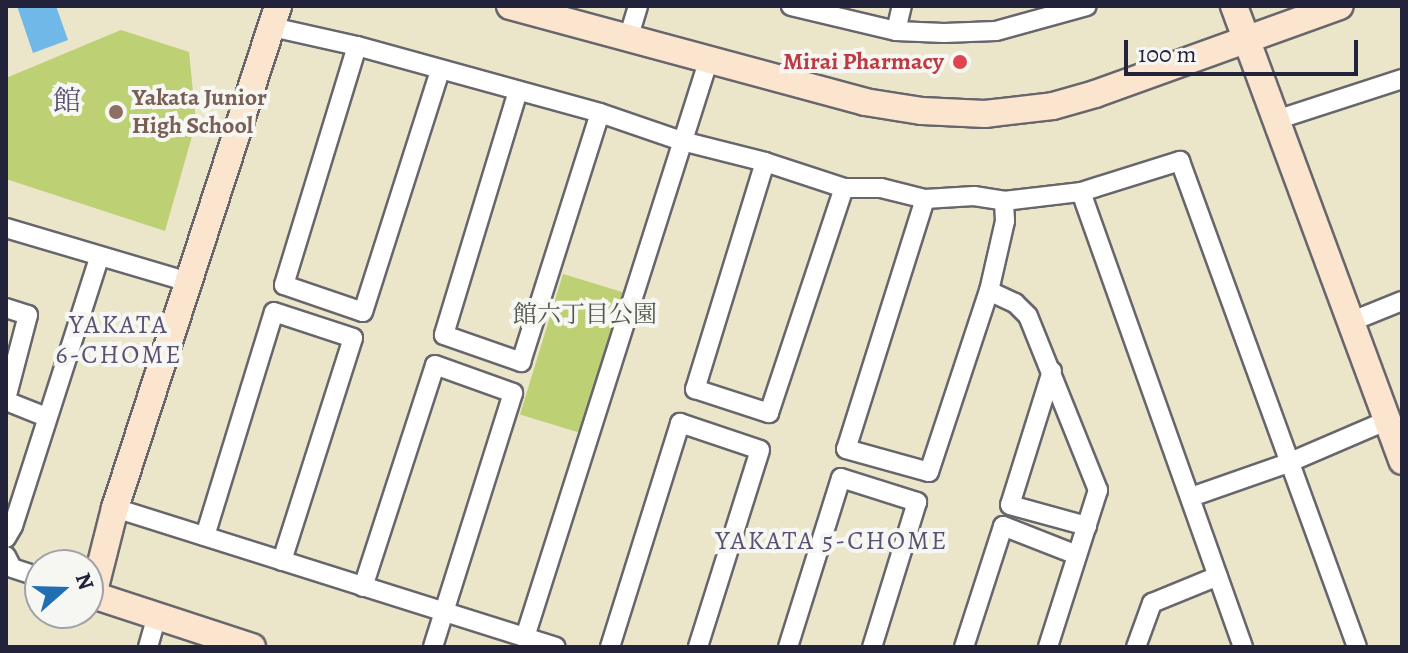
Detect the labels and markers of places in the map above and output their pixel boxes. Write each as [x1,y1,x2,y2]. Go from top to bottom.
place label: Mirai Pharmacy [783,48,944,76]
marker: Mirai Pharmacy [951,53,969,71]
place label: Yakata Junior High School [132,84,267,140]
marker: Yakata Junior High School [107,103,125,121]

